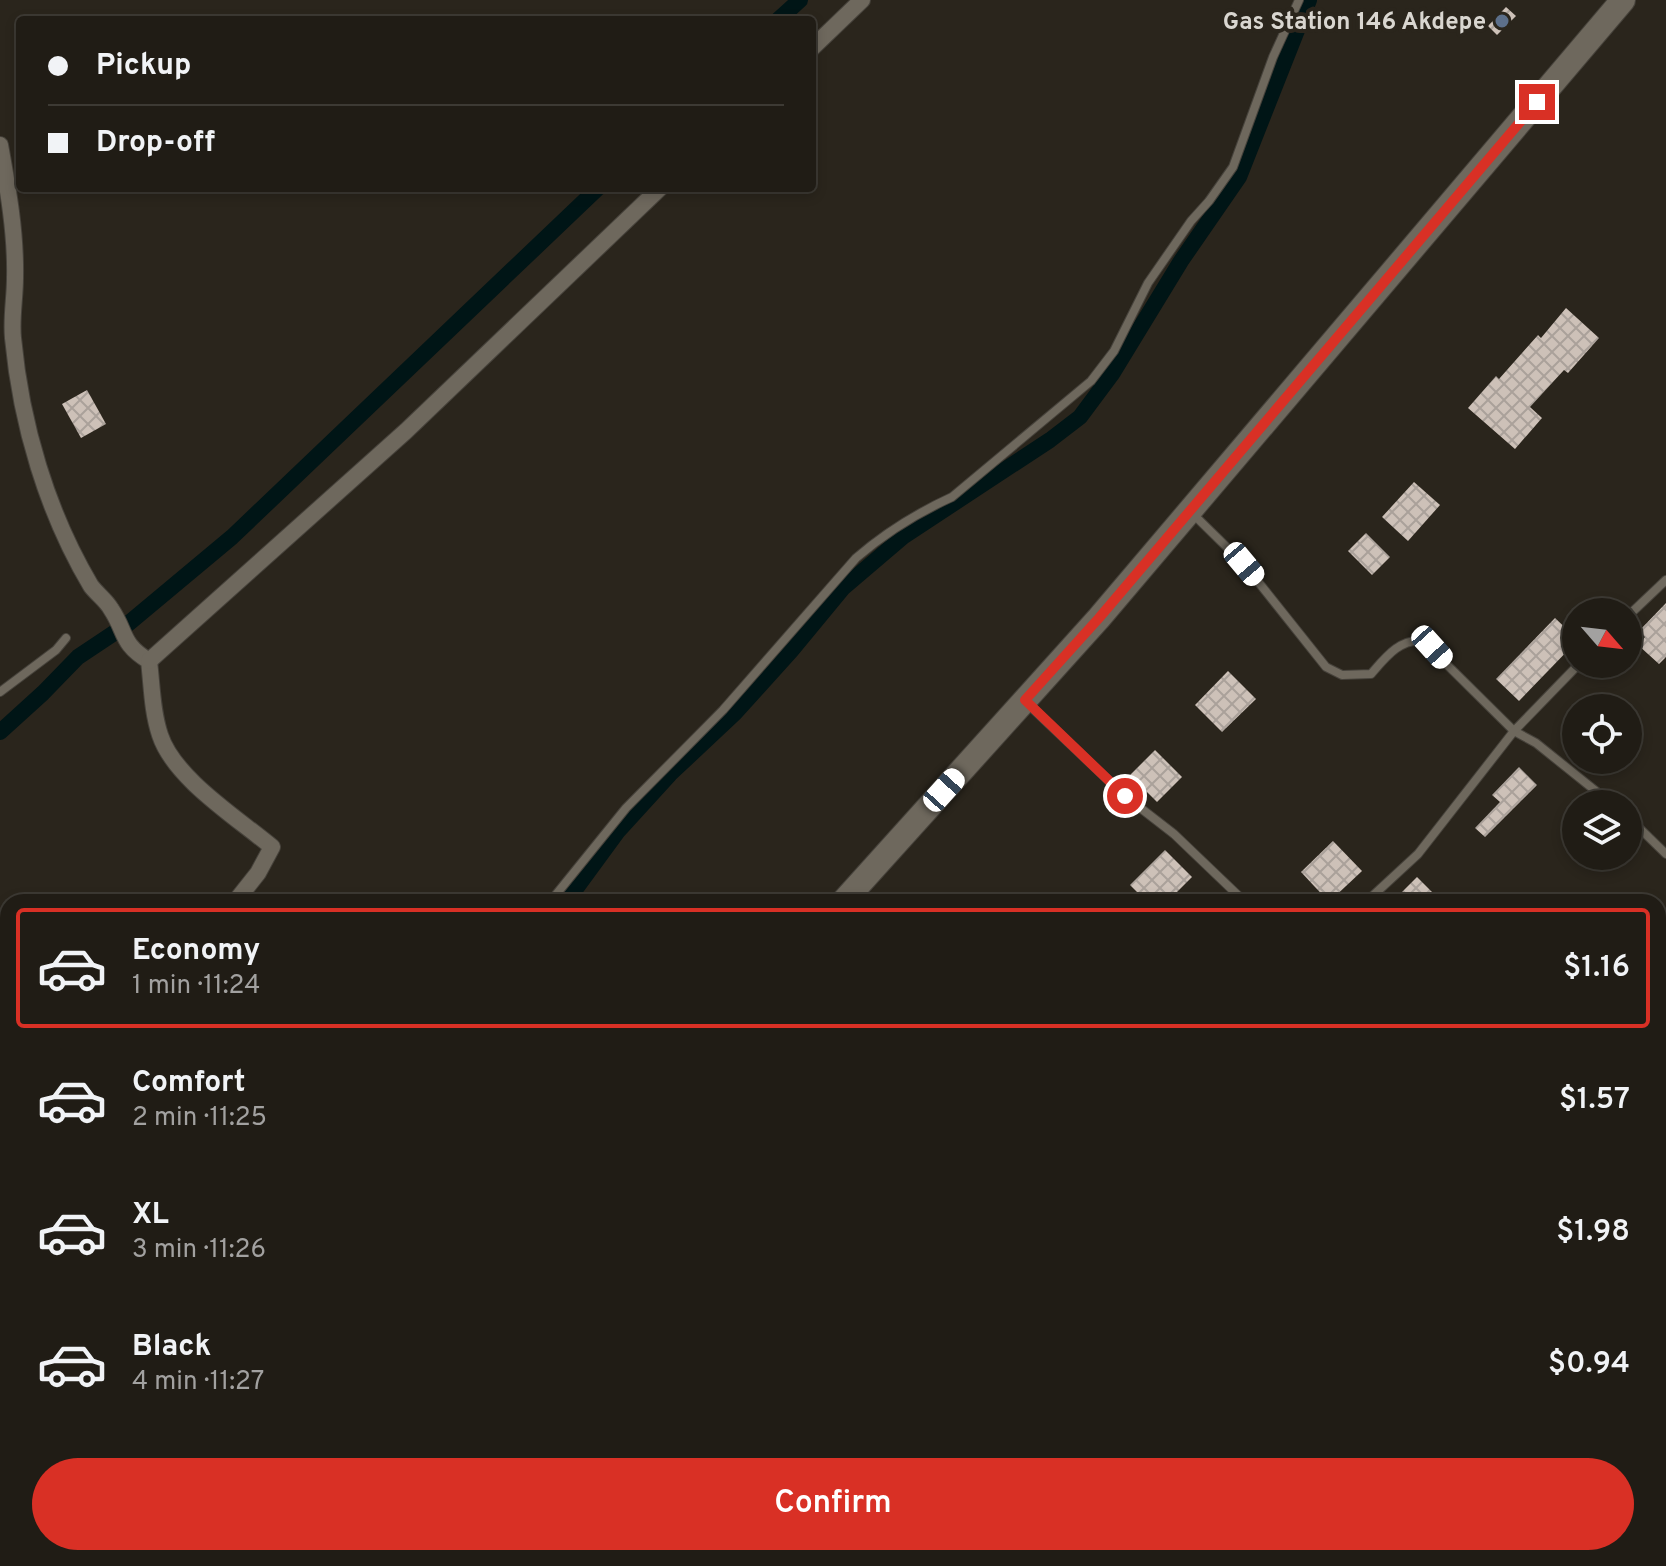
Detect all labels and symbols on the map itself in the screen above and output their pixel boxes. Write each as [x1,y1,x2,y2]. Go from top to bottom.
place label: Gas Station 146 Akdepe [1223,8,1486,38]
marker: Gas Station 146 Akdepe [1493,12,1511,30]
route end [1519,84,1555,120]
car [1219,538,1269,590]
north arrow [1562,598,1642,678]
car [1407,621,1457,673]
car [919,764,969,816]
route start [1107,778,1143,814]

